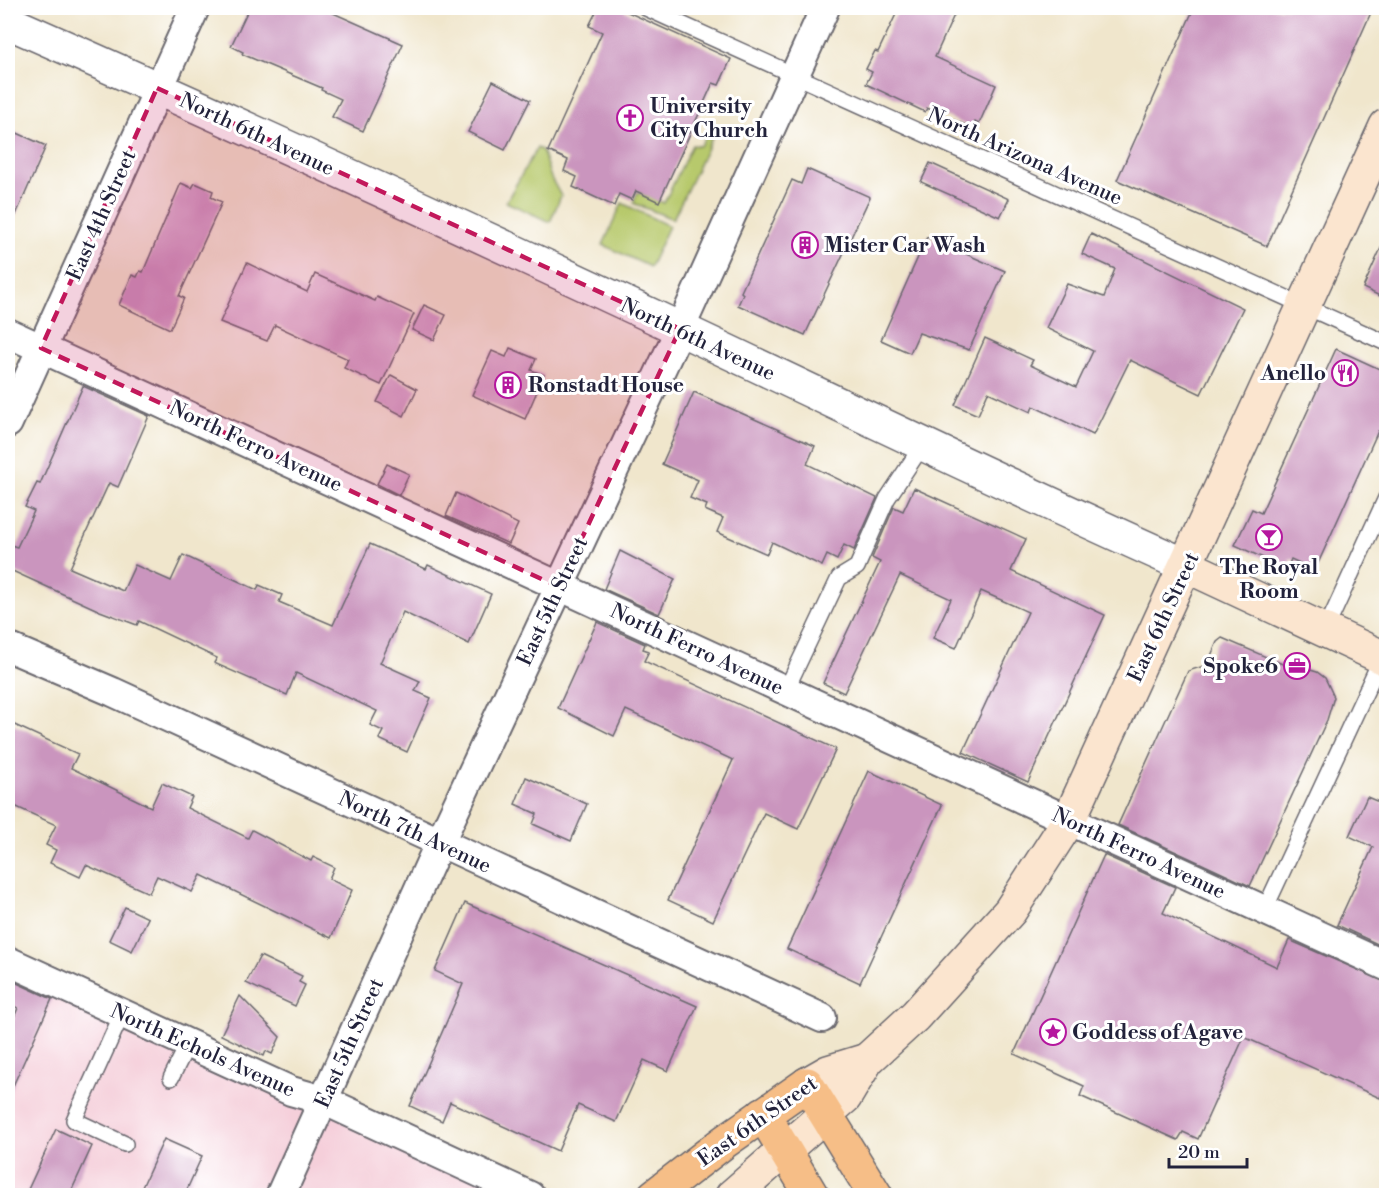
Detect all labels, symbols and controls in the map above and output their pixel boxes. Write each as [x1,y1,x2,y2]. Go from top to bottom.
street label: North 6th Avenue [175,88,338,182]
place label: University City Church [650,94,768,144]
street label: North Arizona Avenue [923,102,1126,212]
church icon: University City Church [615,103,645,133]
street label: East 4th Street [61,146,143,285]
building icon: Mister Car Wash [790,230,820,260]
place label: Mister Car Wash [824,233,986,259]
street label: North 6th Avenue [616,293,779,387]
restaurant icon: Anello [1330,358,1360,388]
place label: Anello [1260,361,1326,387]
building icon: Ronstadt House [493,370,523,400]
place label: Ronstadt House [528,373,684,399]
street label: North Ferro Avenue [165,395,346,498]
bar icon: The Royal Room [1254,522,1284,552]
street label: East 5th Street [512,532,594,670]
street label: East 6th Street [1122,548,1206,687]
place label: The Royal Room [1220,555,1318,605]
street label: North Ferro Avenue [606,598,787,701]
office icon: Spoke6 [1282,651,1312,681]
place label: Spoke6 [1203,654,1278,680]
street label: North 7th Avenue [334,786,495,880]
street label: North Ferro Avenue [1048,802,1229,905]
street label: East 5th Street [310,974,390,1112]
street label: North Echols Avenue [106,998,299,1103]
place icon: Goddess of Agave [1038,1017,1068,1047]
place label: Goddess of Agave [1072,1020,1243,1046]
street label: East 6th Street [693,1071,823,1173]
scale bar [1169,1131,1247,1169]
text: 20 m [1178,1141,1220,1164]

